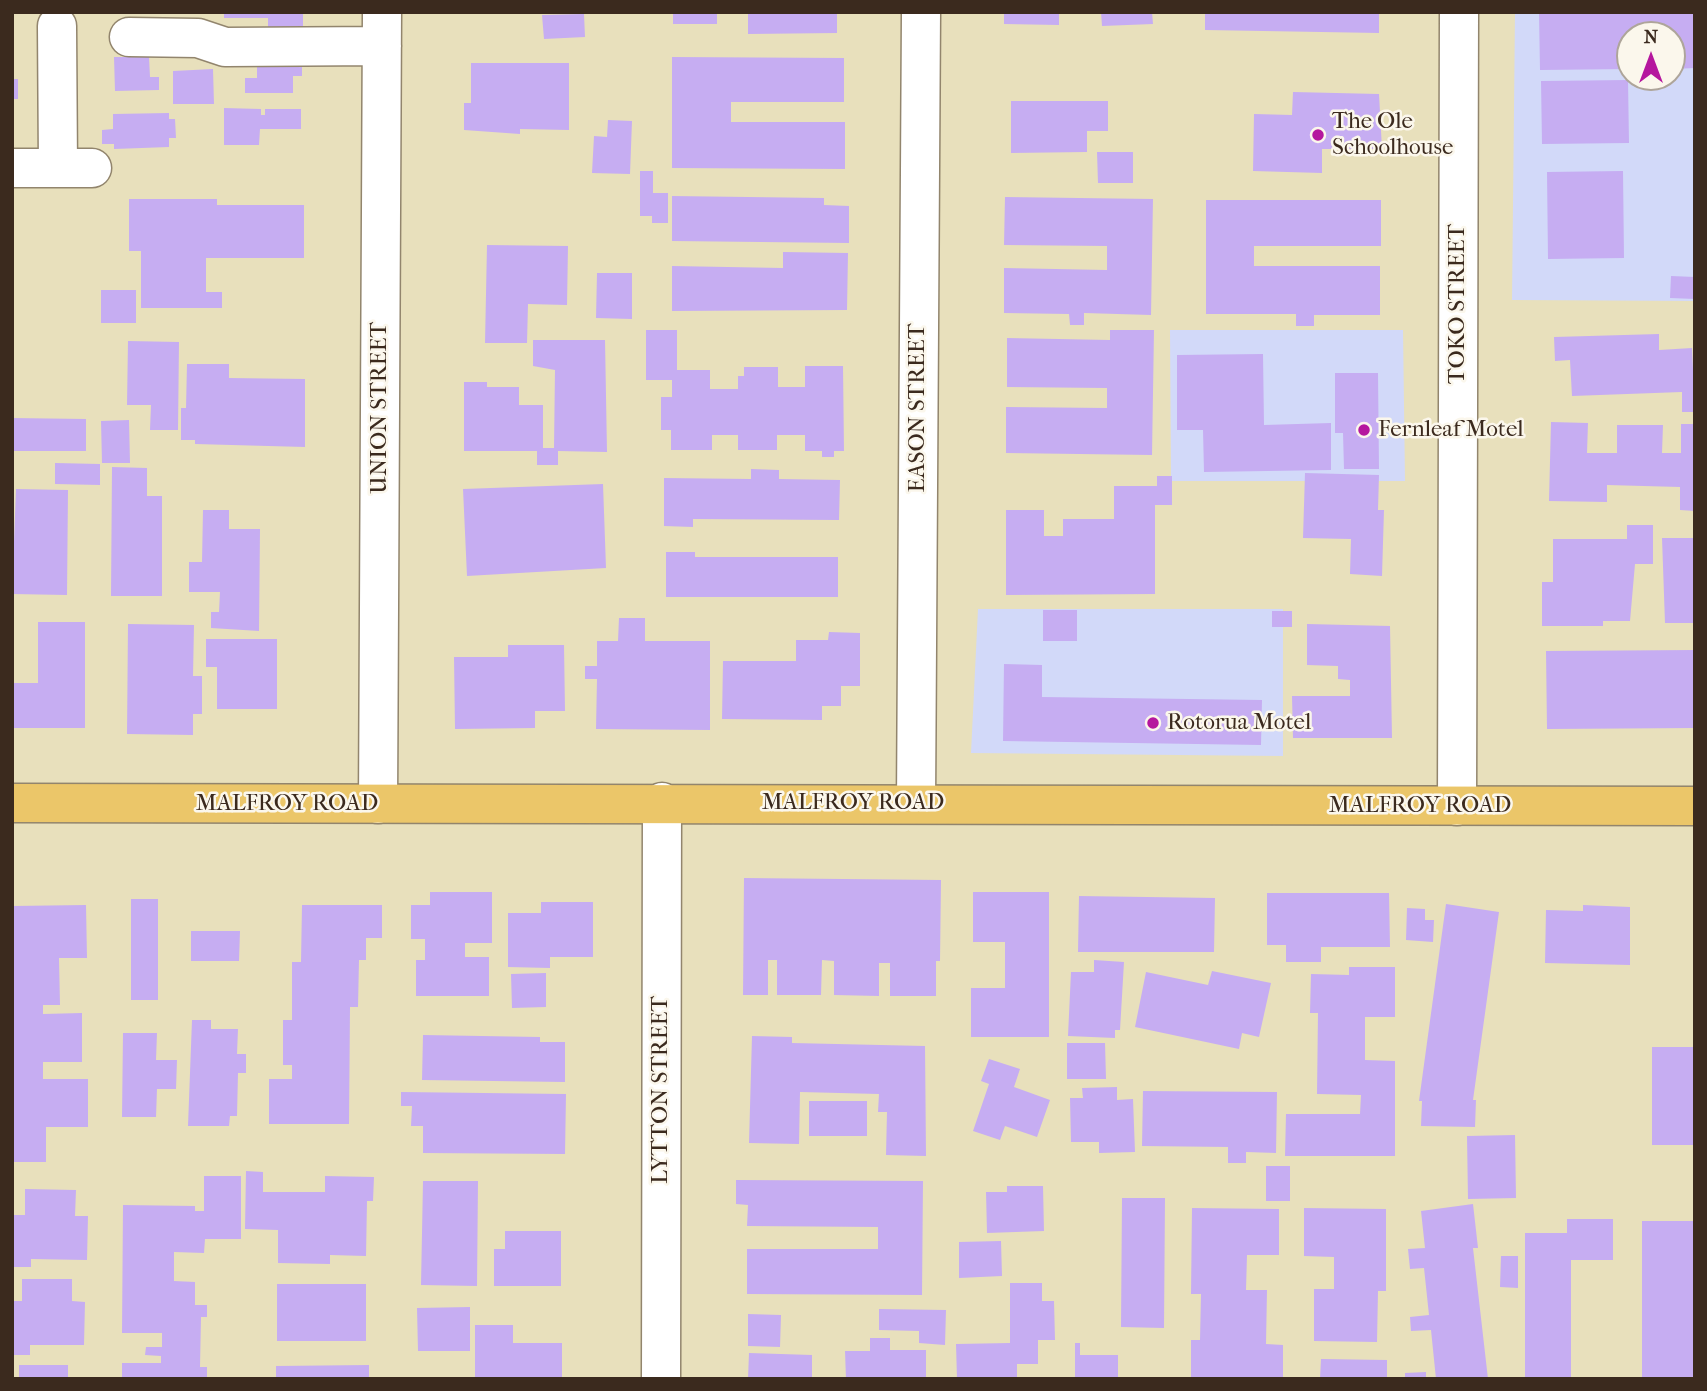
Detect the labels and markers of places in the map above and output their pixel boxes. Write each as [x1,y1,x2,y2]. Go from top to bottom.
place label: The Ole Schoolhouse [1332,108,1453,162]
marker: The Ole Schoolhouse [1310,127,1326,143]
place label: Fernleaf Motel [1378,416,1524,444]
marker: Fernleaf Motel [1356,422,1372,438]
place label: Rotorua Motel [1167,709,1311,737]
marker: Rotorua Motel [1145,715,1161,731]

